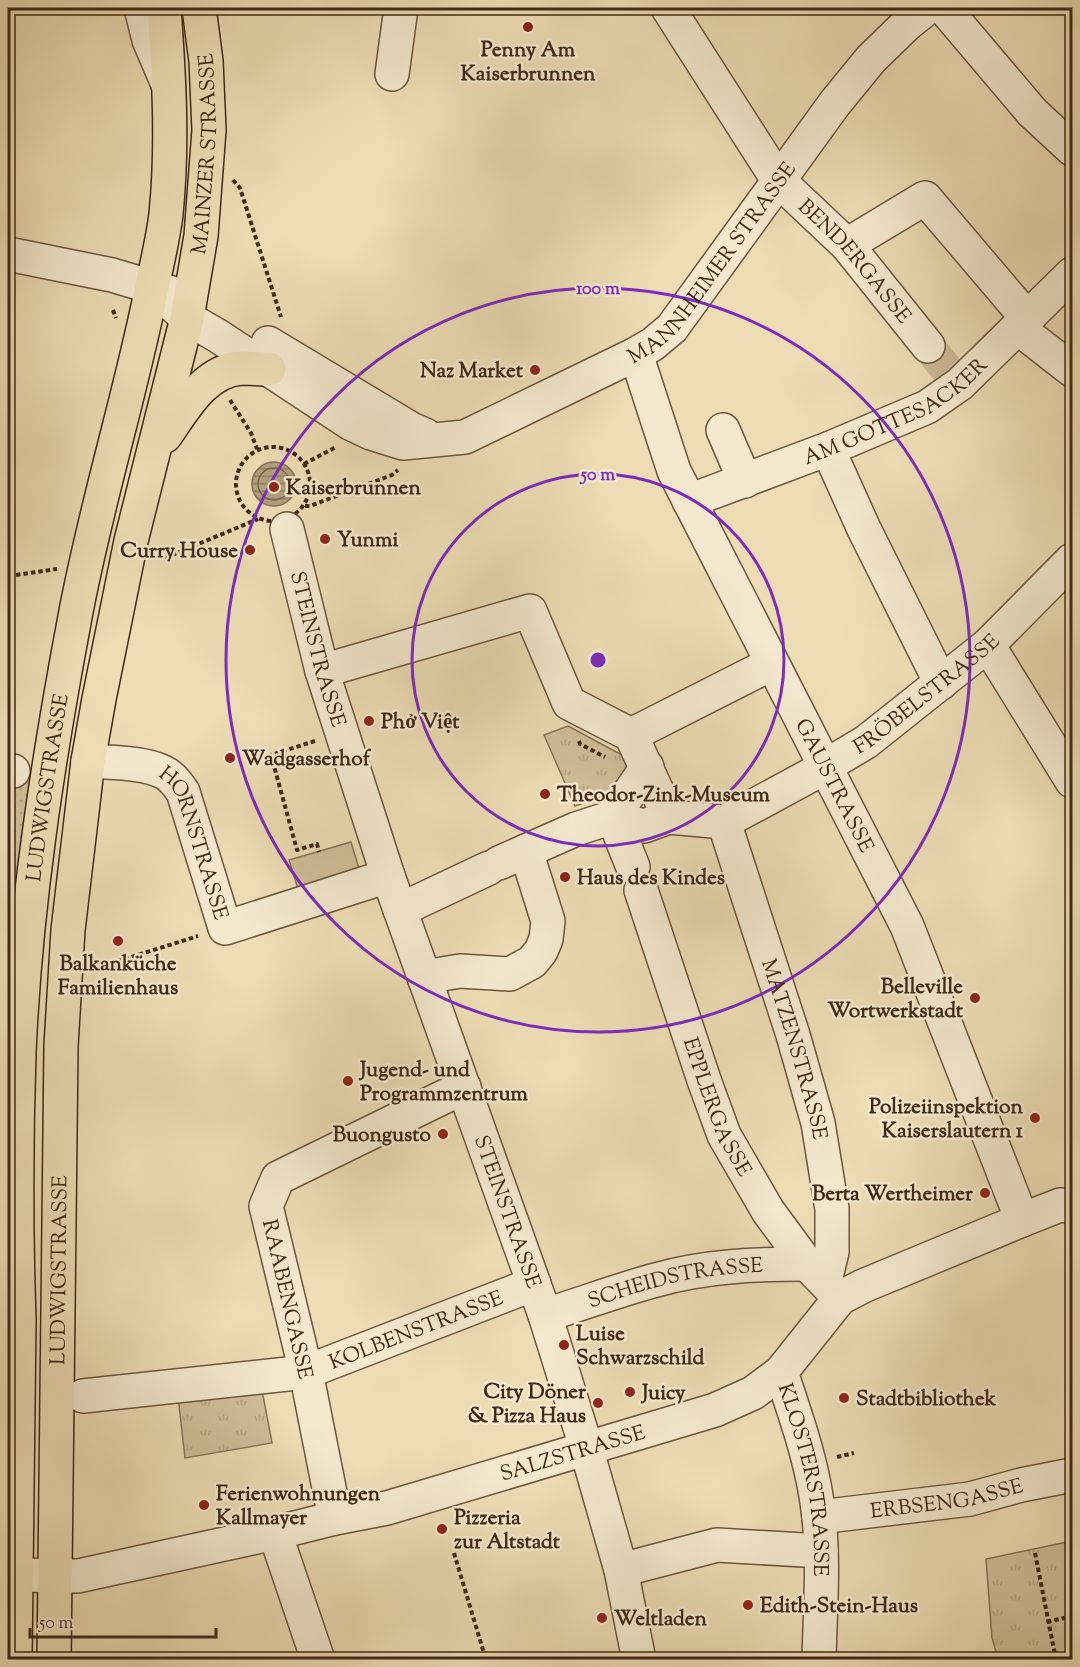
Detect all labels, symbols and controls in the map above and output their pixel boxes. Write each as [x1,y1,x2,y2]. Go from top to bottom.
marker: Penny Am Kaiserbrunnen [521,20,535,34]
place label: Penny Am Kaiserbrunnen [461,36,596,90]
street label: MAINZER STRASSE [185,51,226,257]
street label: MANNHEIMER STRASSE [623,156,805,373]
street label: BENDERGASSE [790,193,917,331]
text: 100 m [576,277,620,303]
street label: AM GOTTESACKER [800,352,995,474]
place label: Naz Market [420,357,524,387]
marker: Naz Market [528,363,542,377]
text: 50 m [579,463,615,489]
place label: Kaiserbrunnen [286,474,421,504]
marker: Kaiserbrunnen [267,480,281,494]
place label: Yunmi [337,526,398,556]
marker: Yunmi [318,532,332,546]
place label: Curry House [120,537,238,567]
marker: Curry House [243,543,257,557]
street label: STEINSTRASSE [281,568,352,732]
street label: FRÖBELSTRASSE [848,628,1008,763]
centre of rings [588,650,608,670]
street label: LUDWIGSTRASSE [20,691,78,884]
place label: Phở Việt [381,708,460,738]
marker: Phở Việt [362,714,376,728]
street label: GAUSTRASSE [786,714,880,859]
place label: Wadgasserhof [242,745,372,775]
marker: Wadgasserhof [223,751,237,765]
street label: HORNSTRASSE [152,760,235,924]
place label: Theodor-Zink-Museum [557,781,771,811]
marker: Theodor-Zink-Museum [538,787,552,801]
place label: Haus des Kindes [577,864,725,894]
marker: Haus des Kindes [558,870,572,884]
marker: Balkanküche Familienhaus [111,934,125,948]
place label: Balkanküche Familienhaus [58,950,178,1004]
street label: MATZENSTRASSE [752,955,834,1142]
place label: Belleville Wortwerkstadt [827,973,964,1027]
marker: Belleville Wortwerkstadt [968,991,982,1005]
street label: EPPLERGASSE [674,1034,758,1183]
place label: Jugend- und Programmzentrum [358,1056,529,1110]
marker: Jugend- und Programmzentrum [341,1074,355,1088]
place label: Polizeiinspektion Kaiserslautern 1 [869,1093,1024,1147]
marker: Polizeiinspektion Kaiserslautern 1 [1028,1111,1042,1125]
place label: Buongusto [333,1121,432,1151]
marker: Buongusto [436,1127,450,1141]
street label: STEINSTRASSE [465,1132,547,1293]
street label: LUDWIGSTRASSE [44,1175,77,1365]
place label: Berta Wertheimer [812,1180,973,1210]
marker: Berta Wertheimer [978,1186,992,1200]
street label: RAABENGASSE [253,1216,319,1383]
street label: SCHEIDSTRASSE [584,1252,764,1317]
street label: KOLBENSTRASSE [325,1284,508,1379]
place label: Luise Schwarzschild [576,1320,705,1374]
marker: Luise Schwarzschild [557,1338,571,1352]
place label: City Döner & Pizza Haus [468,1378,586,1432]
place label: Juicy [640,1379,686,1409]
street label: KLOSTERSTRASSE [769,1380,834,1577]
marker: Juicy [623,1385,637,1399]
place label: Stadtbibliothek [856,1385,996,1415]
marker: Stadtbibliothek [837,1391,851,1405]
marker: City Döner & Pizza Haus [591,1396,605,1410]
street label: SALZSTRASSE [497,1419,650,1490]
street label: ERBSENGASSE [869,1472,1027,1528]
place label: Ferienwohnungen Kallmayer [216,1480,381,1534]
marker: Ferienwohnungen Kallmayer [197,1498,211,1512]
place label: Pizzeria zur Altstadt [454,1504,561,1558]
marker: Pizzeria zur Altstadt [435,1522,449,1536]
place label: Edith-Stein-Haus [760,1592,918,1622]
marker: Edith-Stein-Haus [741,1598,755,1612]
scale bar [30,1601,216,1639]
place label: Weltladen [614,1605,707,1635]
text: 50 m [38,1611,74,1637]
marker: Weltladen [595,1611,609,1625]

